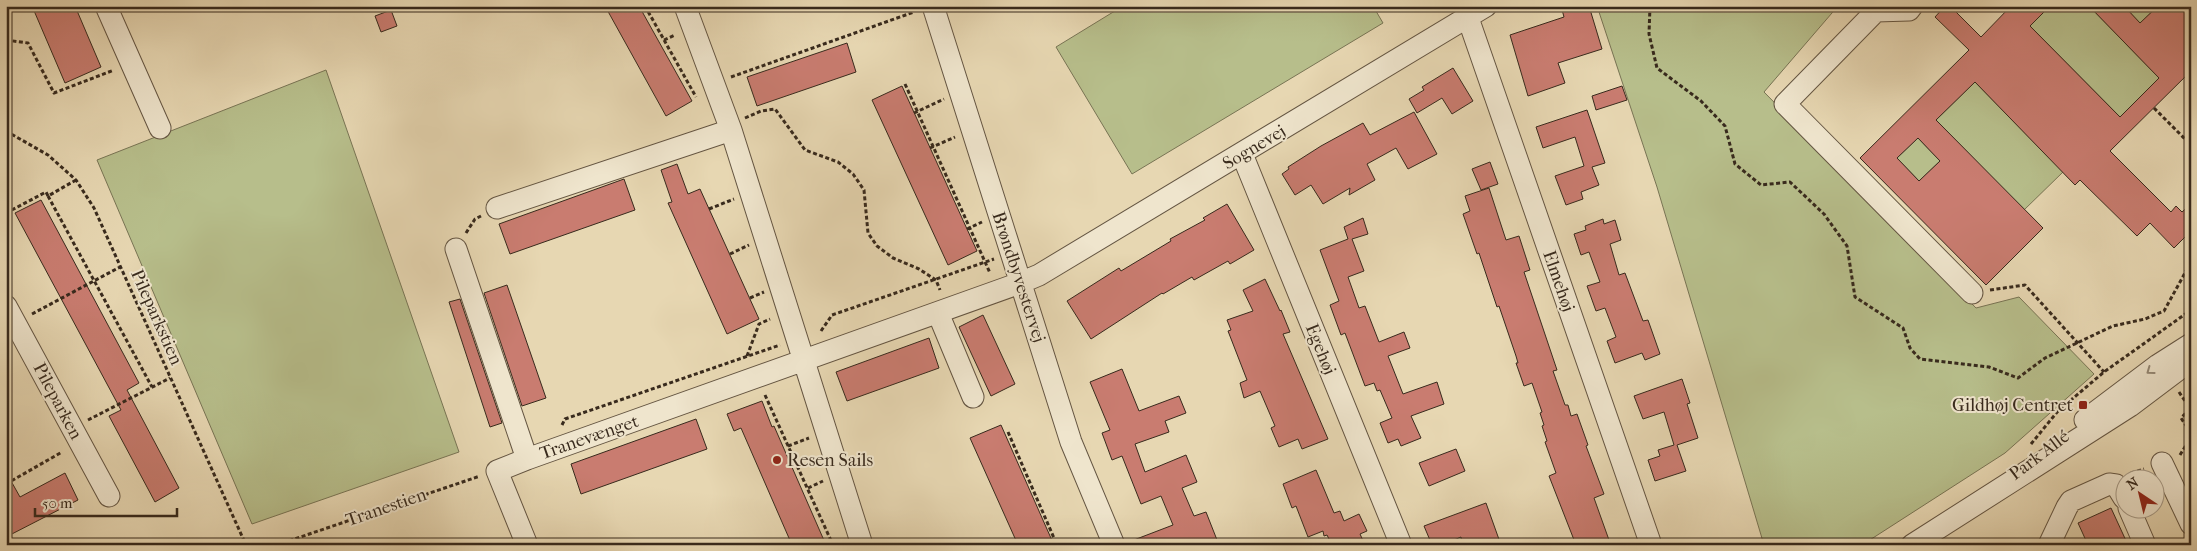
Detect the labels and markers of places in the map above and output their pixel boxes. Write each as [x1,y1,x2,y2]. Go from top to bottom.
place label: Gildhøj Centret [1952,395,2074,416]
marker: Gildhøj Centret [2077,399,2089,411]
place label: Resen Sails [787,450,874,471]
marker: Resen Sails [771,454,783,466]

